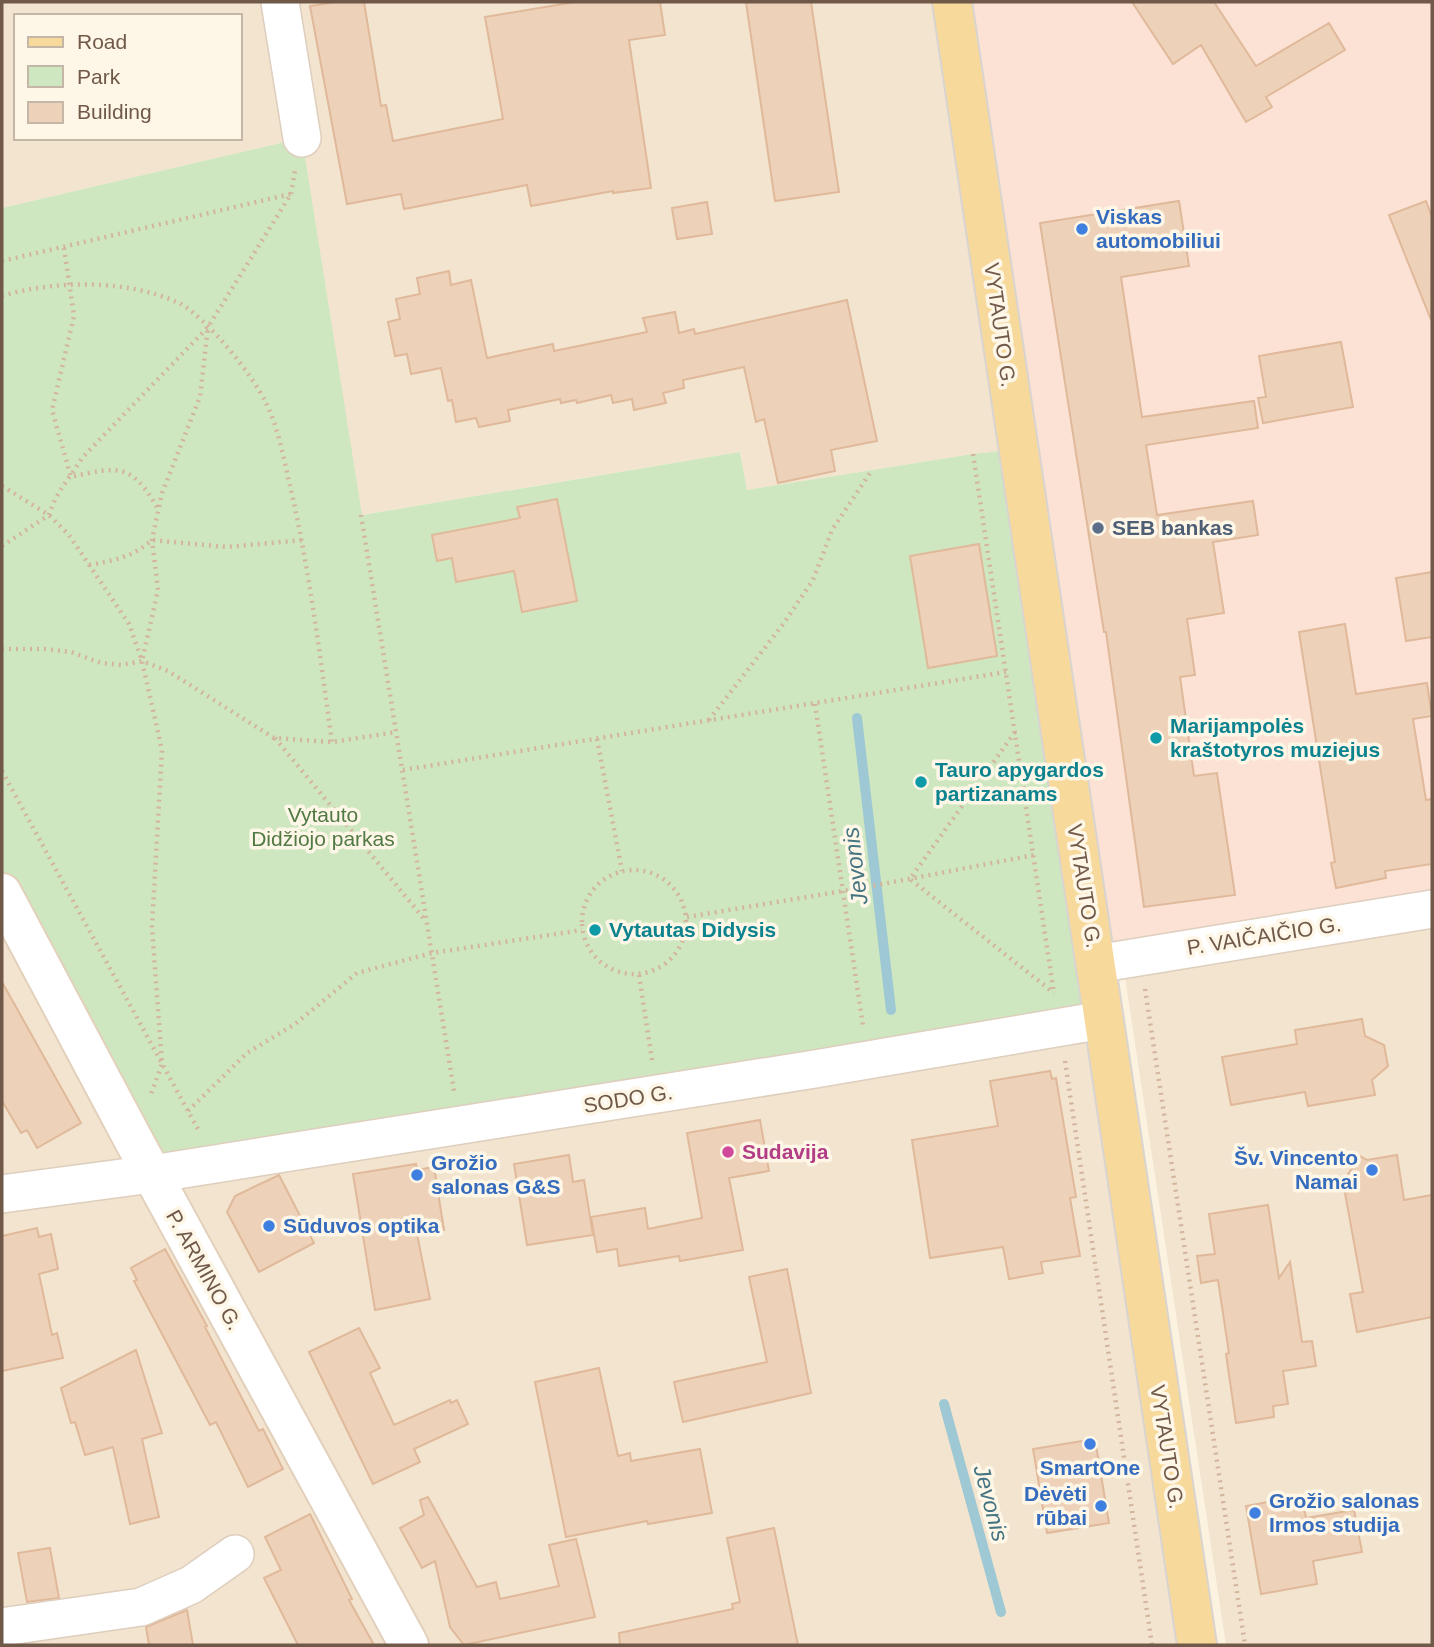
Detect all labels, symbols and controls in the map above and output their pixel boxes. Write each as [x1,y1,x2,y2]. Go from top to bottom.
legend [14,14,242,140]
text: Road [77,30,127,53]
text: Park [77,65,121,88]
text: Building [77,100,152,123]
place label: Viskas automobiliui [1096,205,1221,252]
marker: Viskas automobiliui [1074,221,1090,237]
street label: VYTAUTO G. [980,261,1021,389]
place label: SEB bankas [1112,516,1233,539]
marker: SEB bankas [1090,520,1106,536]
place label: Marijampolės kraštotyros muziejus [1170,714,1380,761]
marker: Marijampolės kraštotyros muziejus [1148,730,1164,746]
place label: Tauro apygardos partizanams [935,758,1104,805]
marker: Tauro apygardos partizanams [913,774,929,790]
park label: Vytauto Didžiojo parkas [251,803,395,850]
street label: VYTAUTO G. [1063,822,1106,950]
water label: Jevonis [837,825,873,907]
street label: P. VAIČAIČIO G. [1185,912,1343,959]
place label: Vytautas Didysis [609,918,776,941]
marker: Vytautas Didysis [587,922,603,938]
street label: SODO G. [582,1080,674,1117]
place label: Sudavija [742,1140,829,1163]
marker: Sudavija [720,1144,736,1160]
place label: Šv. Vincento Namai [1234,1146,1358,1193]
place label: Grožio salonas G&S [431,1151,561,1198]
marker: Šv. Vincento Namai [1364,1162,1380,1178]
marker: Grožio salonas G&S [409,1167,425,1183]
street label: P. ARMINO G. [162,1206,247,1334]
place label: Sūduvos optika [283,1214,440,1237]
marker: Sūduvos optika [261,1218,277,1234]
street label: VYTAUTO G. [1146,1383,1189,1511]
marker: SmartOne [1082,1436,1098,1452]
place label: SmartOne [1040,1456,1140,1479]
water label: Jevonis [968,1461,1014,1545]
place label: Dėvėti rūbai [1024,1482,1087,1529]
place label: Grožio salonas Irmos studija [1269,1489,1420,1536]
marker: Dėvėti rūbai [1093,1498,1109,1514]
marker: Grožio salonas Irmos studija [1247,1505,1263,1521]

